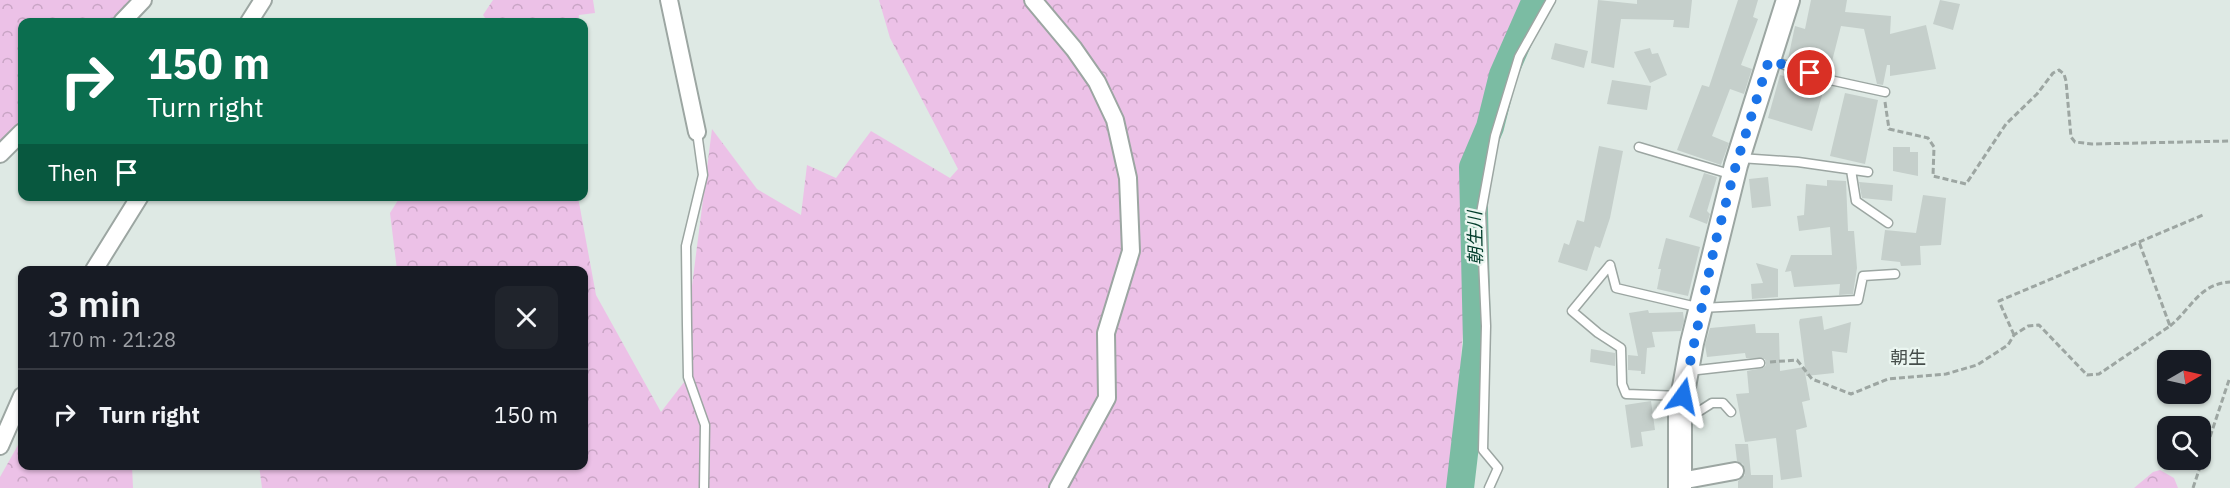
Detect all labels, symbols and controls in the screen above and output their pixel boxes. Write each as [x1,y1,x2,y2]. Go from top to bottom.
text: 150 m [147,36,270,91]
icon: right [48,42,126,120]
pin [1784,47,1835,98]
icon: arrive [1793,56,1826,89]
text: Turn right [147,89,264,124]
icon: arrive [110,156,143,189]
text: Then [48,158,98,187]
water label: 朝生川 [1463,209,1487,265]
text: 3 min [48,280,141,327]
button: close [495,286,558,349]
text: 170 m · 21:28 [48,326,176,353]
district label: 朝生 [1890,346,1926,369]
north arrow [2157,350,2211,404]
map controls [2157,350,2211,470]
position arrow [1651,364,1715,428]
icon: right [48,398,81,431]
text: Turn right [99,400,200,429]
text: 150 m [494,400,558,429]
button: search [2157,416,2211,470]

